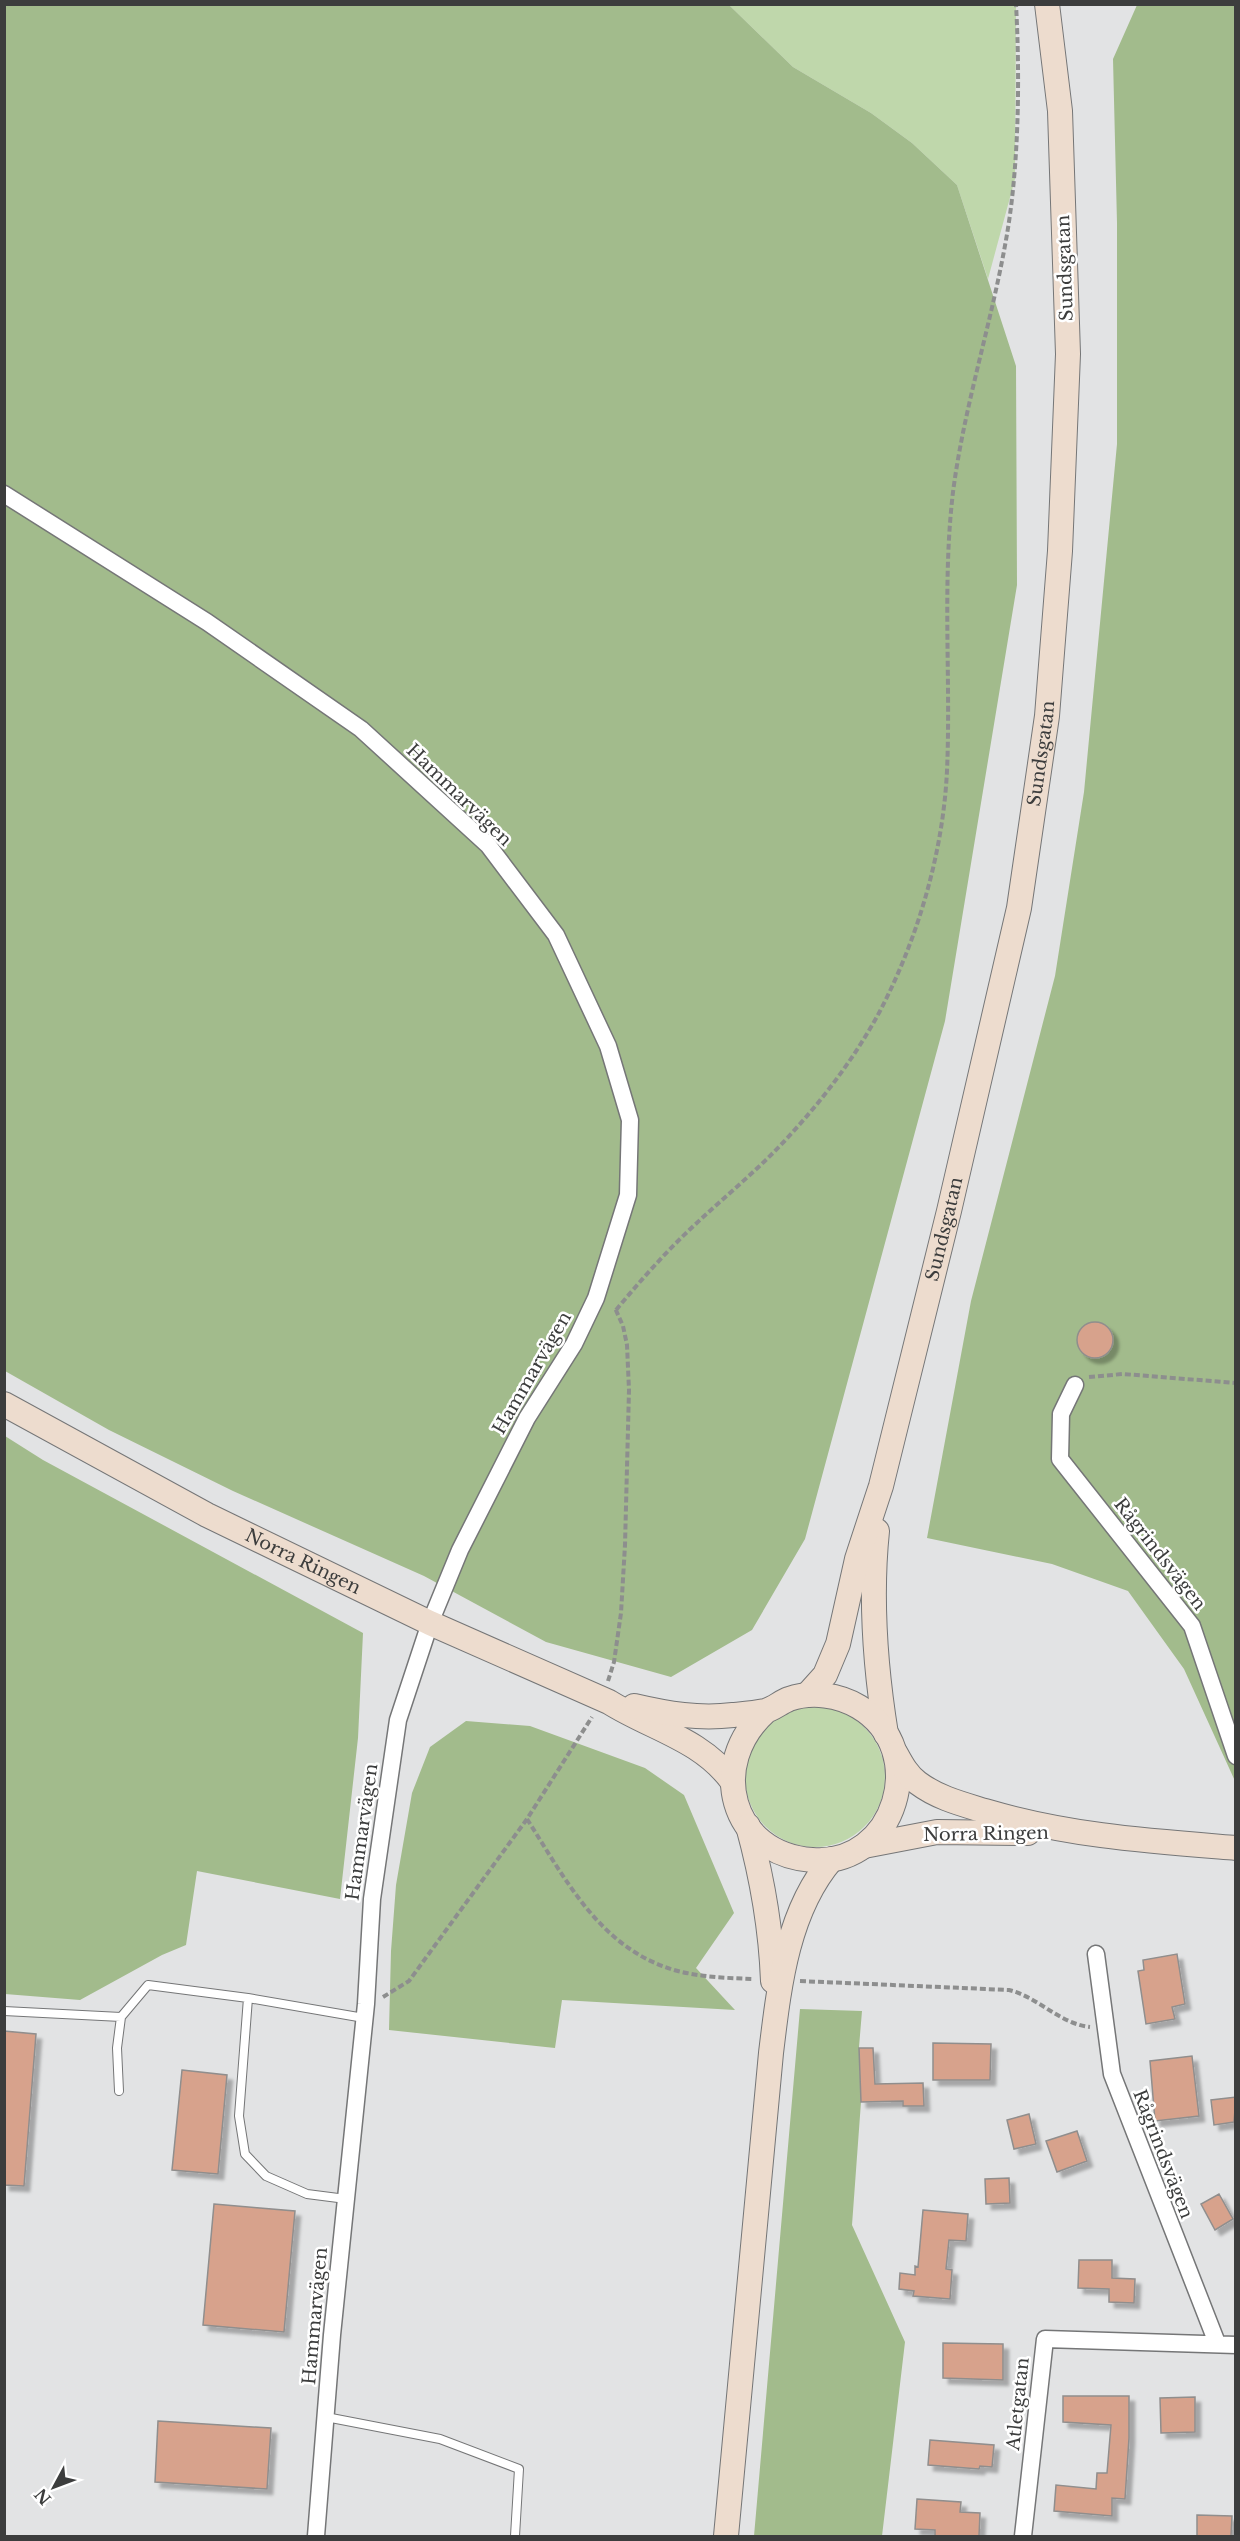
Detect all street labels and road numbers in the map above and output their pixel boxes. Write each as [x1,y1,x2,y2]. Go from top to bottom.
street label: Sundsgatan [1052,214,1078,322]
street label: Sundsgatan [1023,700,1059,808]
street label: Hammarvägen [402,739,516,851]
street label: Sundsgatan [921,1175,967,1283]
street label: Hammarvägen [488,1308,576,1438]
street label: Rågrindsvägen [1109,1493,1211,1615]
street label: Norra Ringen [242,1524,364,1599]
street label: Hammarvägen [342,1762,382,1902]
street label: Norra Ringen [923,1822,1049,1846]
street label: Rågrindsvägen [1128,2086,1198,2222]
street label: Hammarvägen [298,2246,332,2386]
street label: Atletgatan [1002,2356,1034,2453]

